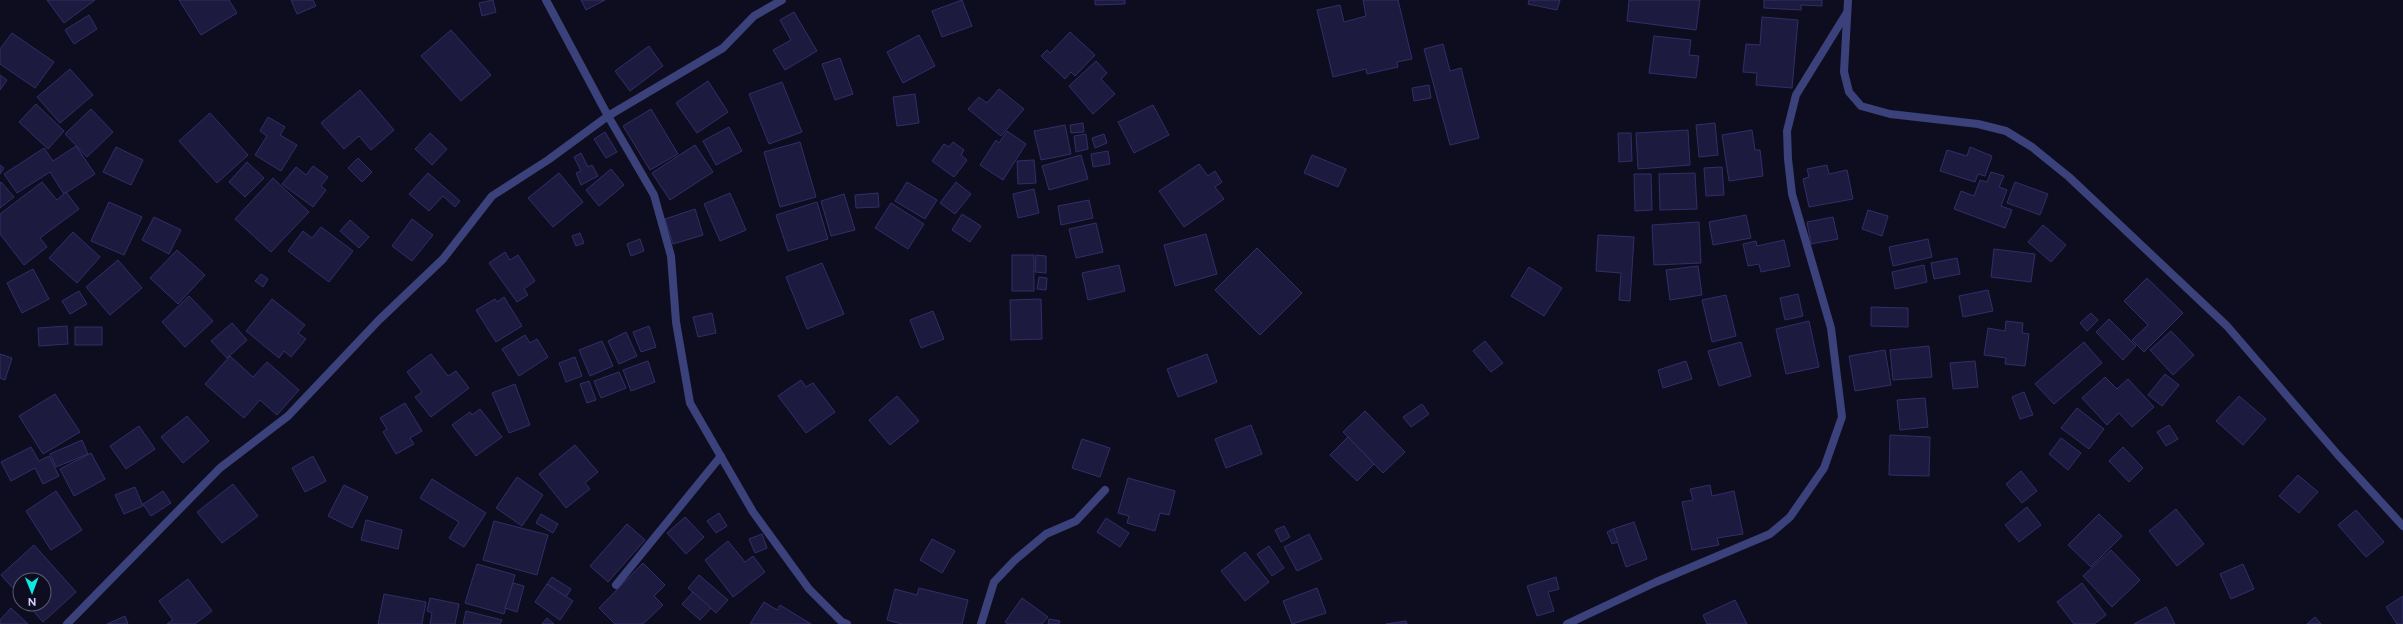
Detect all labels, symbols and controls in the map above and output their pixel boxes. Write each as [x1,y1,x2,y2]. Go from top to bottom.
north arrow [12,572,52,612]
text: N [28,595,37,608]

